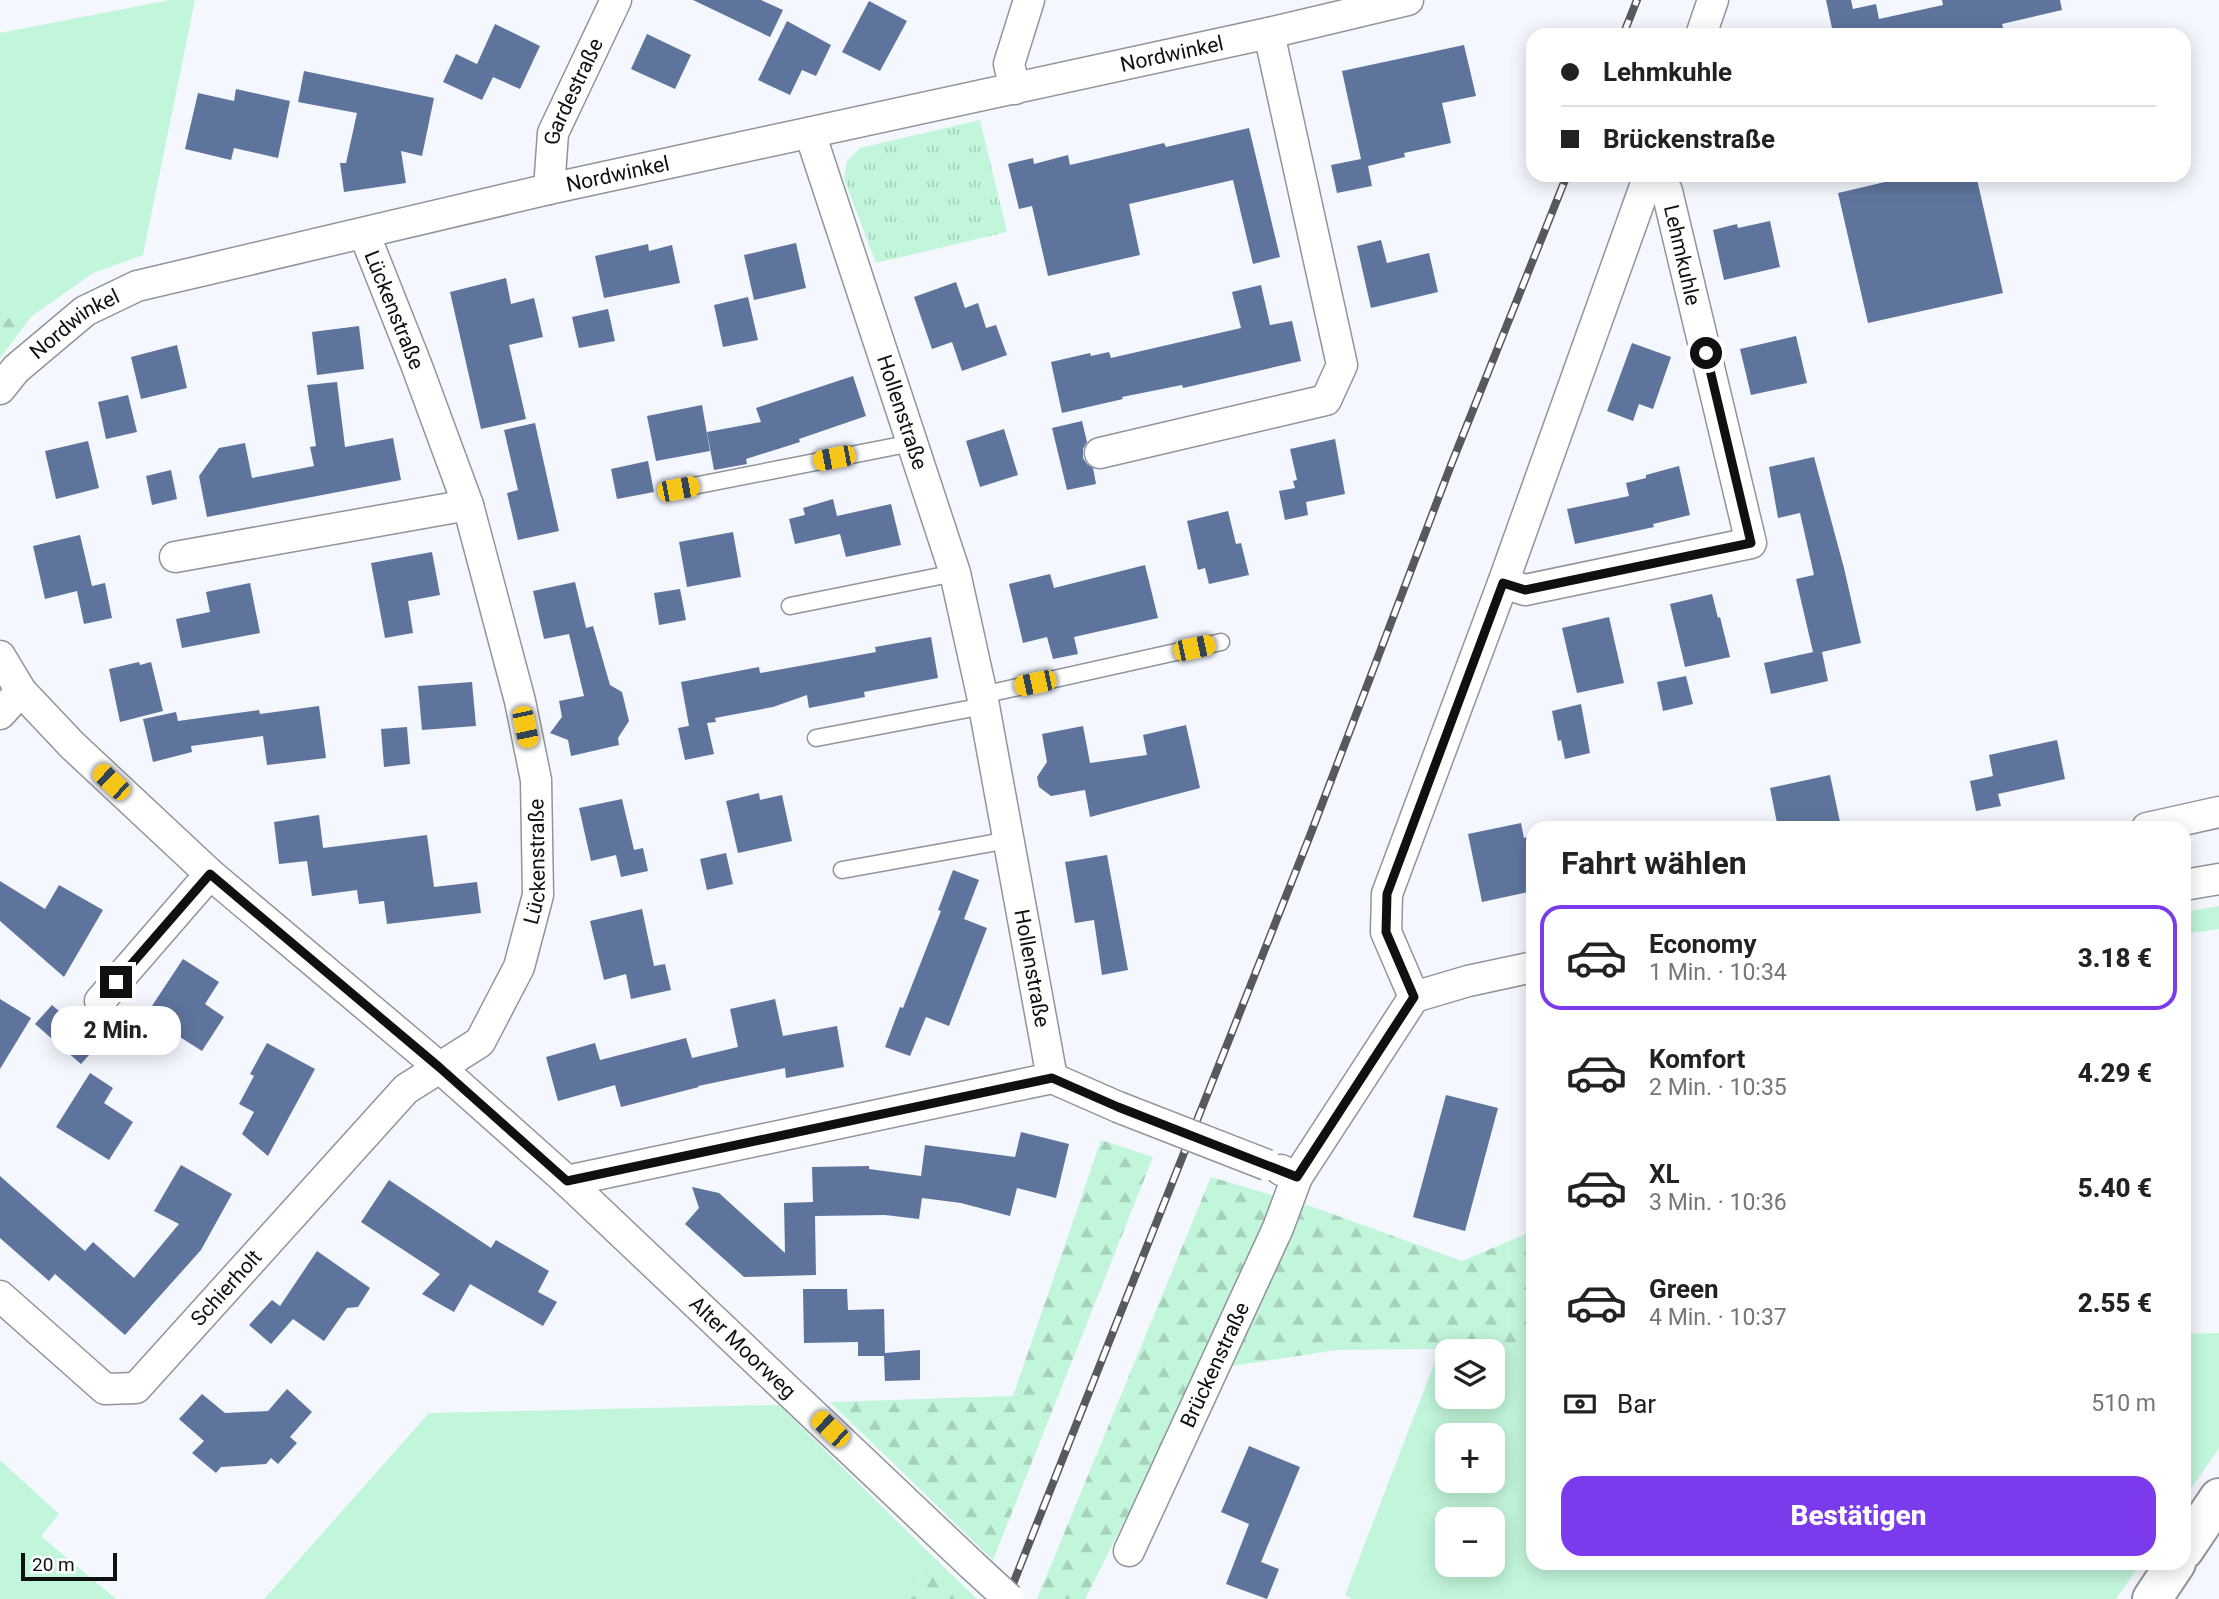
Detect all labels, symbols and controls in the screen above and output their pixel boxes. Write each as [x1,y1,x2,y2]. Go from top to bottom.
street label: Nordwinkel [1118,31,1226,77]
street label: Gardestraße [540,34,608,146]
text: Lehmkuhle [1603,57,1732,87]
text: Brückenstraße [1603,124,1775,154]
street label: Nordwinkel [564,151,672,197]
street label: Lehmkuhle [1659,202,1705,308]
street label: Lückenstraße [359,247,429,373]
street label: Nordwinkel [25,284,123,364]
route start [1690,337,1722,369]
street label: Hollenstraße [872,352,932,473]
car [812,444,857,472]
car [656,475,701,503]
car [1172,633,1217,663]
car [1013,668,1058,698]
car [511,704,540,750]
car [89,760,134,804]
street label: Lückenstraße [519,799,551,927]
text: Fahrt wählen [1561,844,1747,882]
street label: Hollenstraße [1009,907,1054,1029]
icon: car [1565,926,1628,989]
text: Economy [1649,929,1756,959]
text: 3.18 € [2078,943,2152,973]
text: 1 Min. · 10:34 [1649,959,1787,986]
route end [100,966,132,998]
callout: 2 Min. [51,1006,181,1056]
text: 2 Min. [83,1017,149,1044]
icon: car [1565,1041,1628,1104]
text: Komfort [1649,1044,1745,1074]
text: 4.29 € [2078,1058,2152,1088]
text: 2 Min. · 10:35 [1649,1074,1787,1101]
icon: car [1565,1156,1628,1219]
text: XL [1649,1159,1680,1189]
text: 5.40 € [2078,1173,2152,1203]
text: 3 Min. · 10:36 [1649,1189,1787,1216]
street label: Schierholt [186,1245,267,1331]
icon: car [1565,1271,1628,1334]
text: Green [1649,1274,1719,1304]
text: 2.55 € [2078,1288,2152,1318]
street label: Alter Moorweg [684,1291,801,1404]
street label: Brückenstraße [1176,1298,1254,1431]
text: 4 Min. · 10:37 [1649,1304,1787,1331]
map controls [1435,1339,1505,1577]
button: layers [1435,1339,1505,1409]
icon: cash [1561,1385,1599,1423]
text: Bar [1617,1389,1656,1419]
text: 510 m [2091,1390,2156,1417]
car [808,1407,853,1451]
button: + [1435,1423,1505,1493]
button: Bestätigen [1561,1476,2156,1556]
button: − [1435,1507,1505,1577]
scale bar [21,1550,117,1582]
text: 20 m [32,1553,75,1576]

